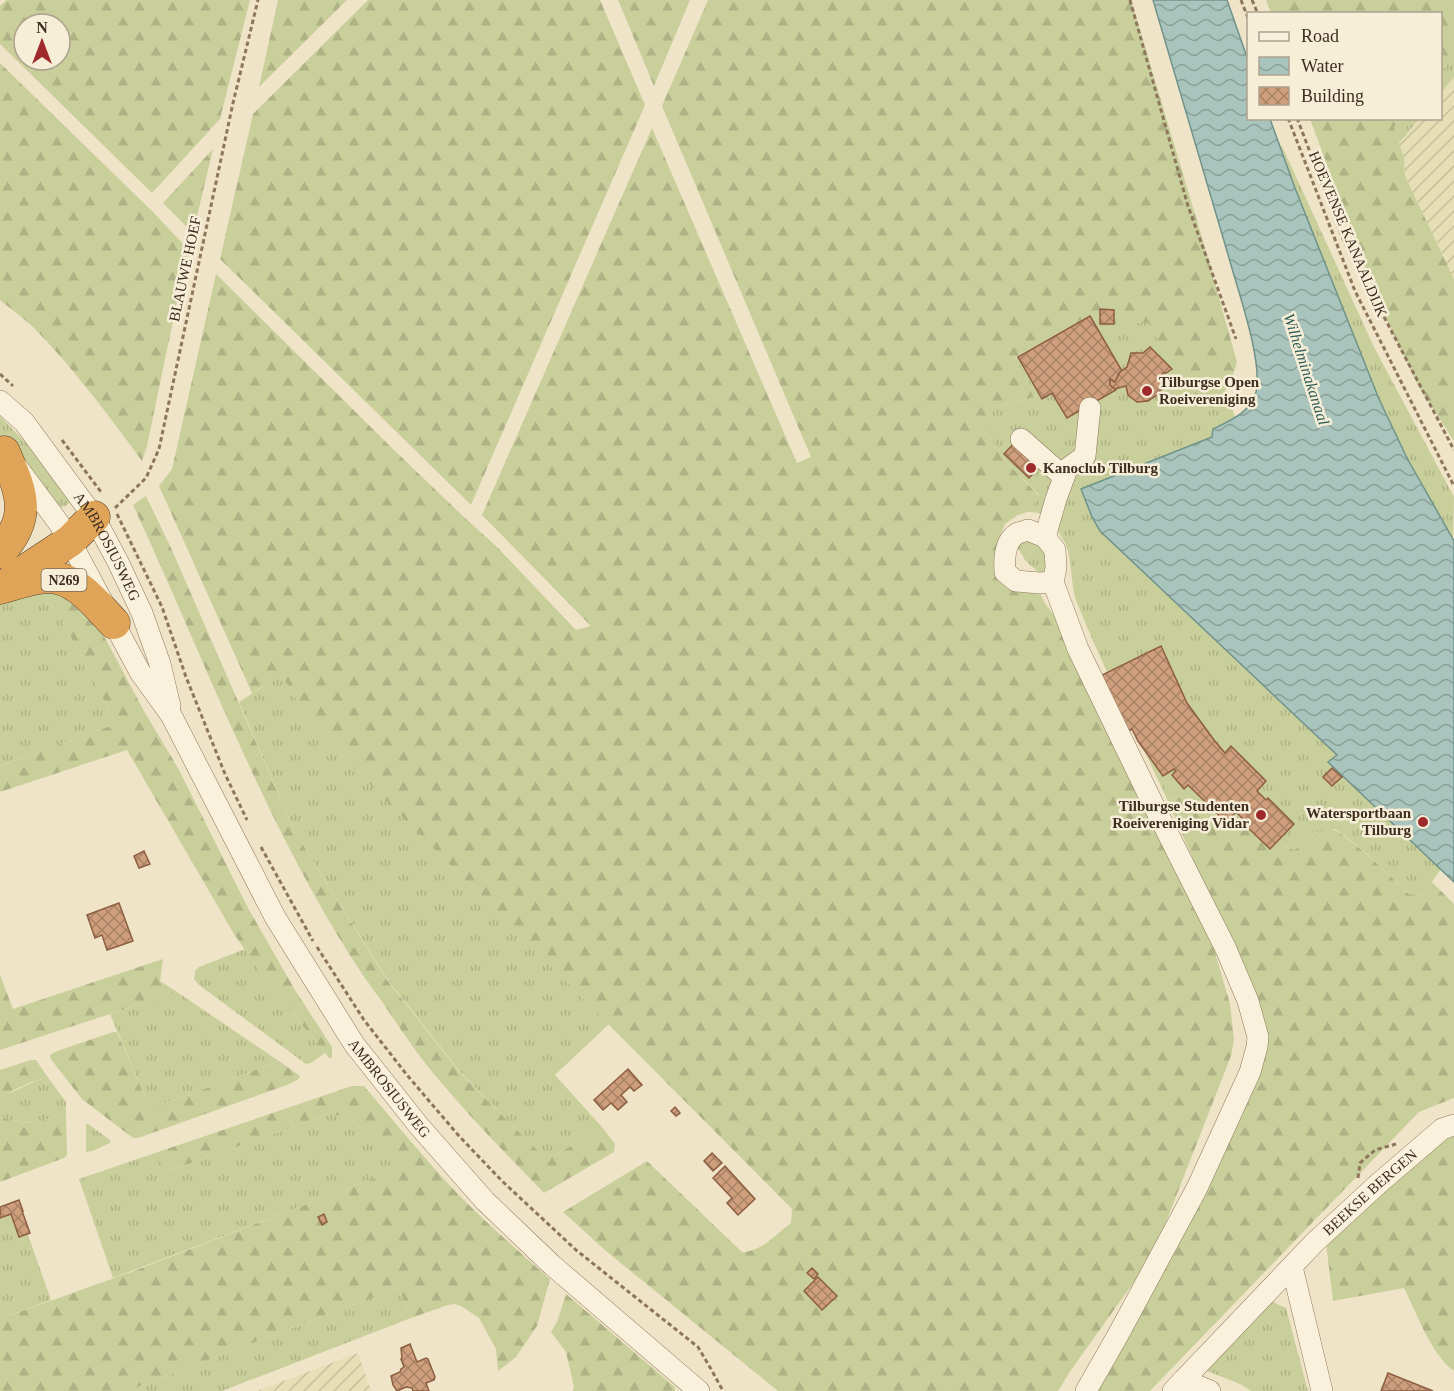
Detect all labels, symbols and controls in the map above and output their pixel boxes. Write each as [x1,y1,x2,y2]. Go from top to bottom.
north arrow [12,12,72,72]
legend [1247,12,1442,120]
text: N [36,19,48,36]
text: Road [1301,26,1339,46]
text: Water [1301,56,1344,76]
text: Building [1301,86,1364,106]
street label: HOEVENSE KANAALDIJK [1306,149,1390,320]
street label: BLAUWE HOEF [166,215,204,323]
water label: Wilhelminakanaal [1280,311,1333,428]
place label: Tilburgse Open Roeivereniging [1159,374,1260,407]
marker: Tilburgse Open Roeivereniging [1140,384,1154,398]
place label: Kanoclub Tilburg [1043,460,1158,476]
marker: Kanoclub Tilburg [1024,461,1038,475]
street label: AMBROSIUSWEG [70,489,143,604]
road number: N269 [42,569,86,591]
place label: Tilburgse Studenten Roeivereniging Vidar [1112,798,1250,831]
place label: Watersportbaan Tilburg [1306,805,1412,838]
marker: Tilburgse Studenten Roeivereniging Vidar [1254,808,1268,822]
marker: Watersportbaan Tilburg [1416,815,1430,829]
street label: AMBROSIUSWEG [345,1036,434,1141]
street label: BEEKSE BERGEN [1320,1146,1420,1238]

